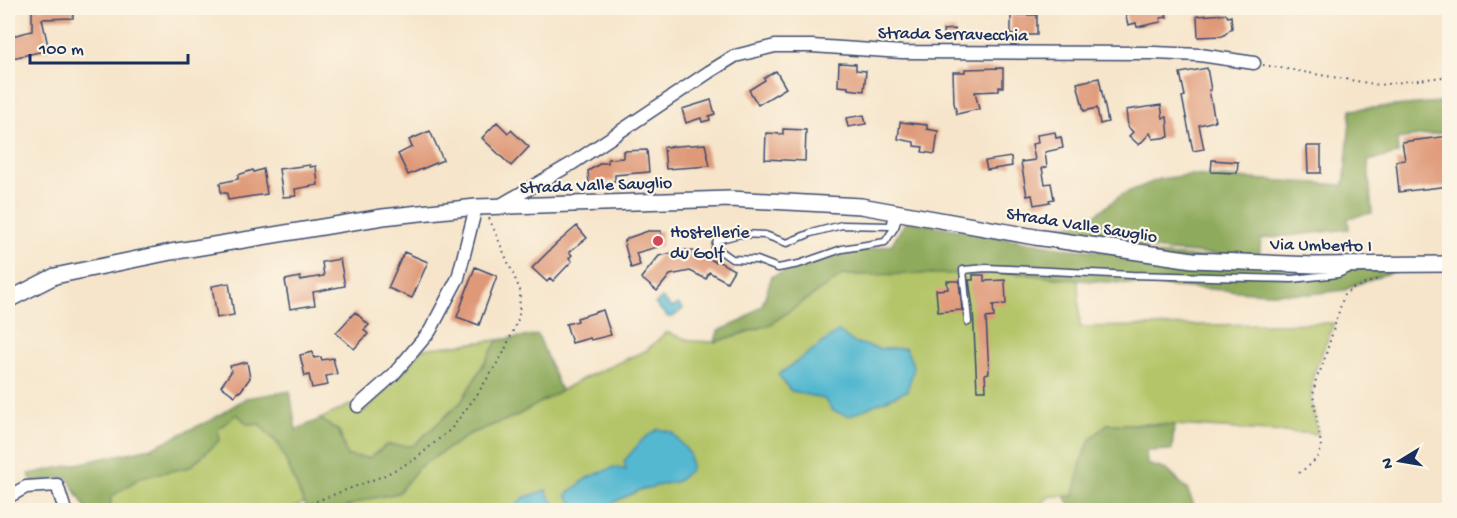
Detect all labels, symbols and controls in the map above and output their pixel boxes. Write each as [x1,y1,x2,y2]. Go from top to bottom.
street label: Strada Serravecchia [878,24,1029,47]
scale bar [30,27,188,65]
text: 100 m [38,40,84,61]
street label: Strada Valle Sauglio [519,173,673,200]
street label: Strada Valle Sauglio [1005,204,1159,249]
place label: Hostellerie du Golf [670,223,750,265]
marker: Hostellerie du Golf [651,234,665,248]
street label: Via Umberto I [1269,235,1372,258]
north arrow [1370,431,1430,491]
text: N [1378,456,1399,470]

